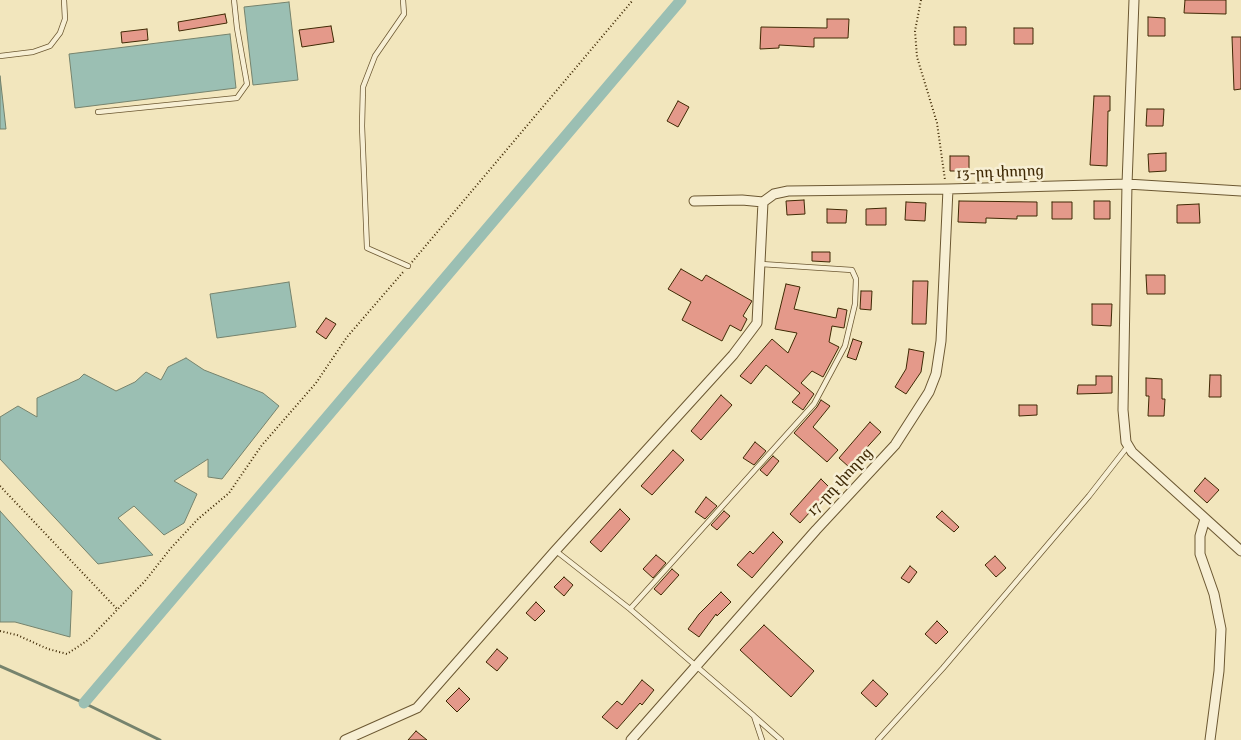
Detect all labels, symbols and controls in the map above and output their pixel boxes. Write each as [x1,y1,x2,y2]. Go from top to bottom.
street label: 13-րդ փողոց [956,163,1044,185]
street label: 17-րդ փողոց [805,445,877,521]

